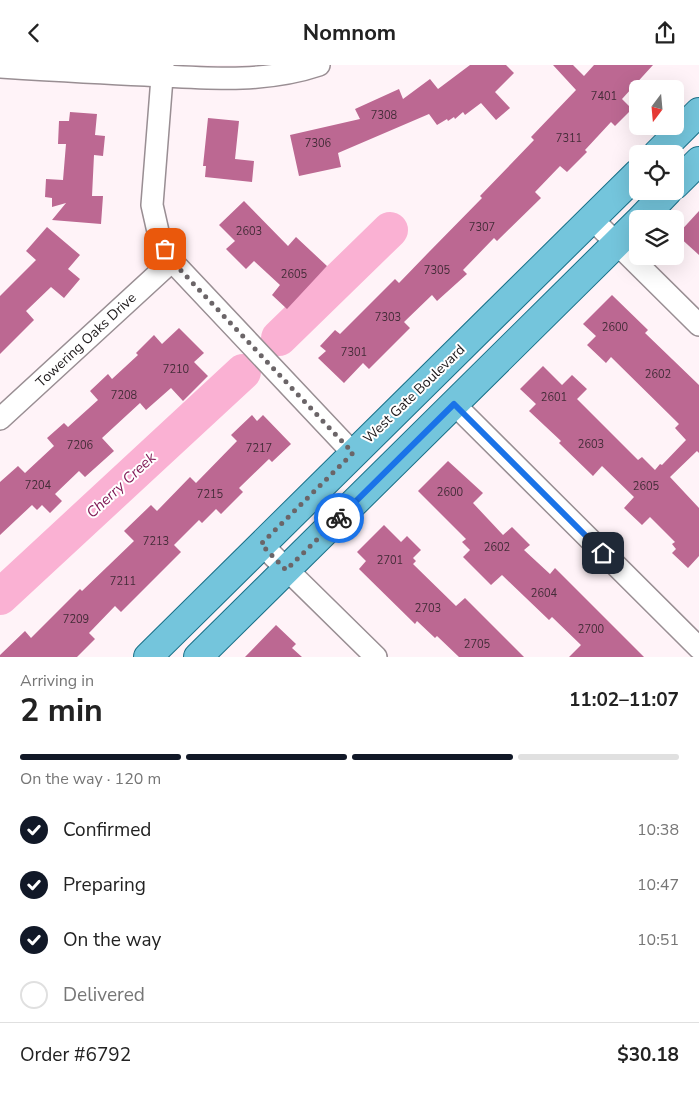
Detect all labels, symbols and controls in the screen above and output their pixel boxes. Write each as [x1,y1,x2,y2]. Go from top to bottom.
text: Nomnom [303,18,396,48]
icon: back [20,19,48,47]
icon: share [651,19,679,47]
north arrow [629,80,684,135]
map controls [629,80,684,265]
house number: 7401 [591,89,617,104]
house number: 7308 [371,108,398,123]
house number: 7311 [556,131,582,146]
house number: 7306 [305,136,332,151]
button: locate [629,145,684,200]
button: layers [629,210,684,265]
house number: 7307 [469,220,495,235]
house number: 2603 [236,224,262,239]
pin [144,228,186,270]
icon: bag [151,235,179,263]
house number: 7305 [424,263,451,278]
house number: 2605 [281,267,308,282]
street label: Towering Oaks Drive [32,288,140,392]
house number: 7303 [375,310,401,325]
house number: 2600 [602,320,629,335]
street label: West Gate Boulevard [359,340,469,448]
house number: 7301 [341,345,367,360]
house number: 7210 [163,362,190,377]
house number: 2602 [645,367,671,382]
house number: 7208 [111,388,138,403]
house number: 2601 [541,390,567,405]
house number: 2603 [578,437,604,452]
house number: 7206 [67,438,94,453]
house number: 7217 [246,441,272,456]
water label: Cherry Creek [82,447,160,522]
house number: 7204 [25,478,52,493]
house number: 2605 [633,479,660,494]
house number: 2600 [437,485,464,500]
house number: 7215 [197,487,224,502]
courier [314,493,364,543]
icon: bike [325,504,353,532]
pin [582,532,624,574]
house number: 7213 [143,534,169,549]
icon: home [589,539,617,567]
house number: 2602 [484,540,510,555]
house number: 2701 [377,553,403,568]
house number: 7211 [110,574,136,589]
house number: 2604 [531,586,558,601]
house number: 2703 [415,601,441,616]
house number: 7209 [63,612,89,627]
house number: 2700 [578,622,605,637]
house number: 2705 [464,637,491,652]
text: Arriving in [20,670,94,692]
text: 11:02–11:07 [569,687,679,713]
text: 2 min [20,689,103,732]
text: On the way · 120 m [20,768,161,790]
icon: check [20,816,48,844]
text: Confirmed [63,817,151,843]
text: 10:38 [637,819,679,841]
icon: check [20,871,48,899]
text: Preparing [63,872,146,898]
text: 10:47 [637,874,679,896]
icon: check [20,926,48,954]
text: On the way [63,927,161,953]
text: 10:51 [637,929,679,951]
text: Delivered [63,982,145,1008]
text: Order #6792 [20,1042,131,1068]
text: $30.18 [617,1042,679,1068]

